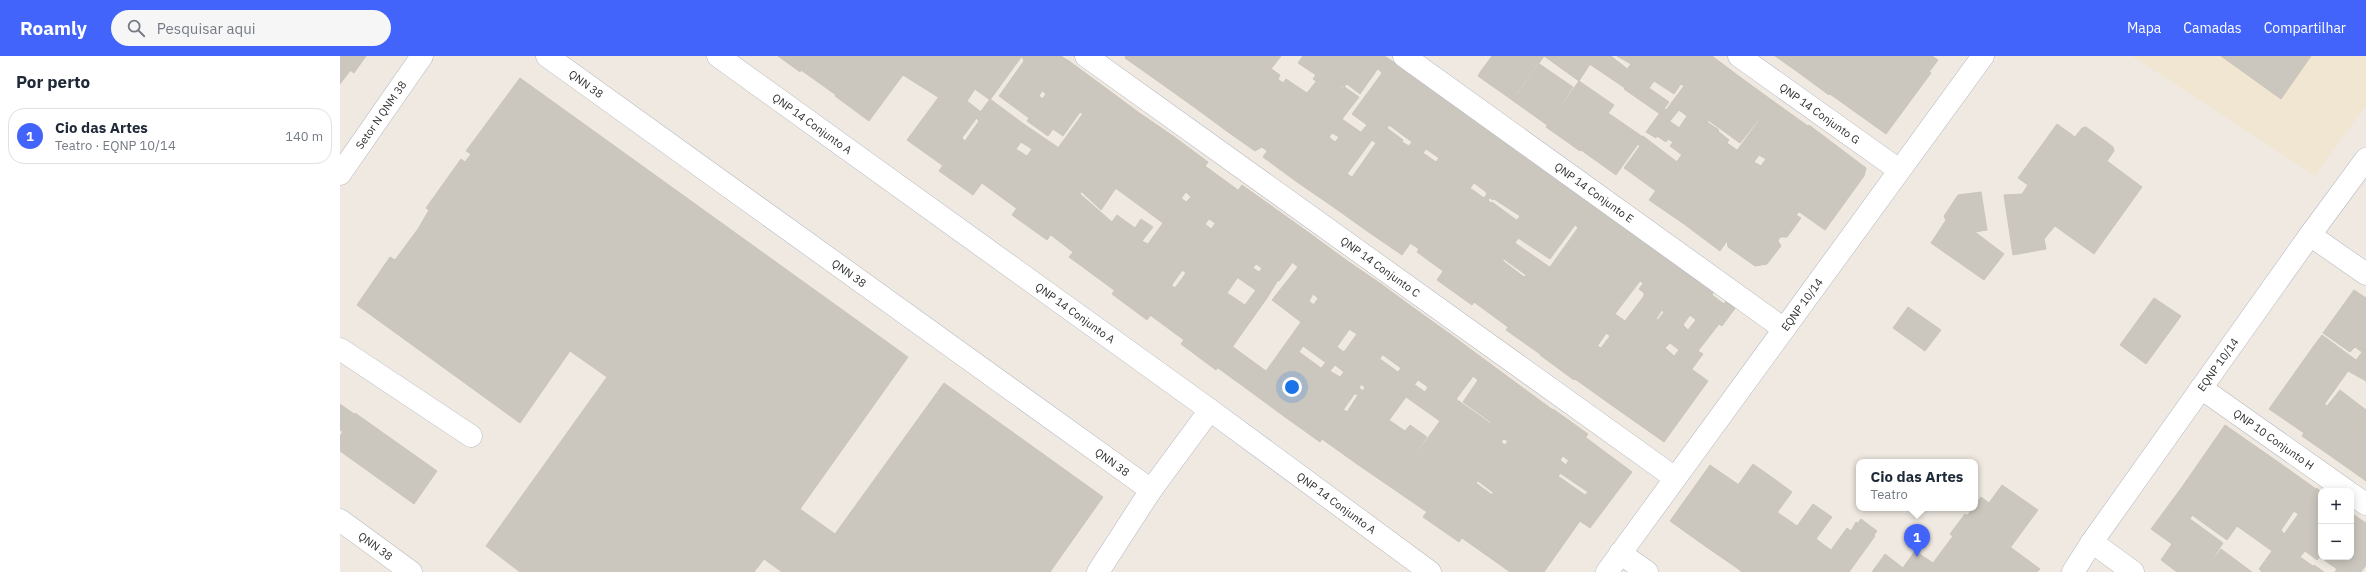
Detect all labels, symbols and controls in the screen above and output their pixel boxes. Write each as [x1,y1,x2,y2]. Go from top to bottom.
search box [111,10,391,46]
text: Roamly [20,16,87,40]
icon: search [125,17,147,39]
text: Pesquisar aqui [157,19,255,38]
text: Mapa [2127,19,2161,37]
text: Camadas [2183,19,2242,37]
text: Compartilhar [2264,19,2346,37]
street label: QNN 38 [566,67,606,101]
text: Por perto [16,71,90,93]
street label: Setor N QNM 38 [353,78,410,152]
street label: QNP 14 Conjunto G [1777,80,1863,147]
street label: QNP 14 Conjunto A [770,90,855,157]
text: Cio das Artes [55,118,148,137]
text: 1 [26,128,34,145]
text: 140 m [285,128,323,145]
text: Teatro · EQNP 10/14 [55,137,176,154]
street label: QNP 14 Conjunto E [1552,159,1636,226]
street label: QNP 14 Conjunto C [1338,234,1423,300]
street label: QNN 38 [829,256,869,290]
street label: EQNP 10/14 [1778,275,1826,334]
street label: QNP 14 Conjunto A [1033,280,1118,346]
street label: EQNP 10/14 [2194,335,2242,394]
your location [1282,377,1302,397]
street label: QNP 10 Conjunto H [2231,406,2317,473]
street label: QNN 38 [1092,445,1132,479]
popup [1856,459,1978,511]
text: Cio das Artes [1871,467,1963,486]
street label: QNP 14 Conjunto A [1294,469,1379,537]
text: Teatro [1871,486,1908,503]
map controls [2318,488,2354,560]
button: + [2318,488,2354,524]
pin: 1 [1904,524,1930,557]
button: − [2318,524,2354,560]
street label: QNN 38 [356,529,395,563]

